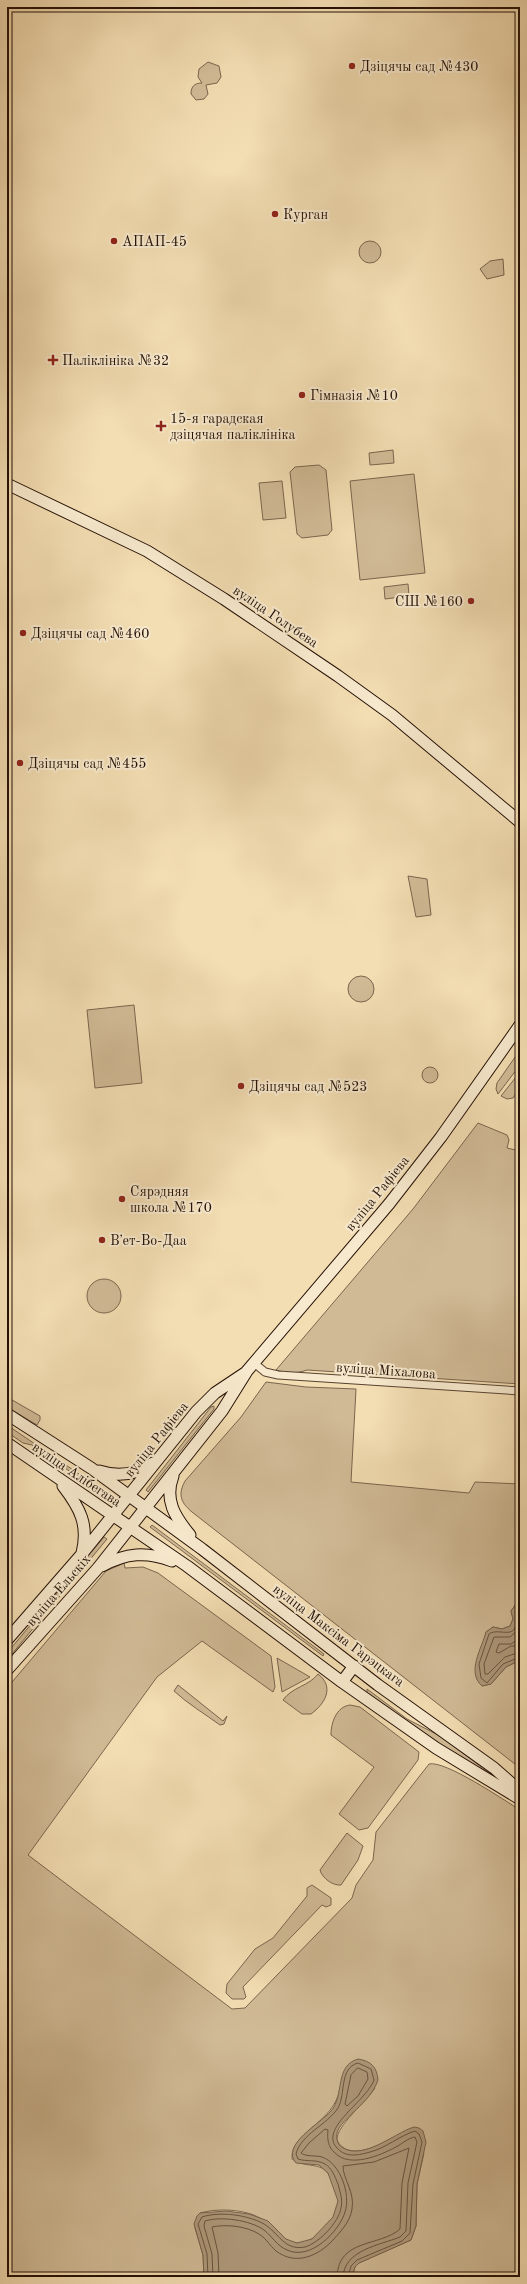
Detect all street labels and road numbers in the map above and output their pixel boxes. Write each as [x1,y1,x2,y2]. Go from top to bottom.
street label: вуліца Голубева [230,583,321,650]
street label: вуліца Рафіева [343,1153,413,1235]
street label: вуліца Міхалова [336,1361,436,1381]
street label: вуліца Рафіева [122,1399,192,1481]
street label: вуліца Алібегава [29,1440,123,1510]
street label: вуліца Ельскіх [24,1552,94,1629]
street label: вуліца Максіма Гарэцкага [270,1582,407,1690]

